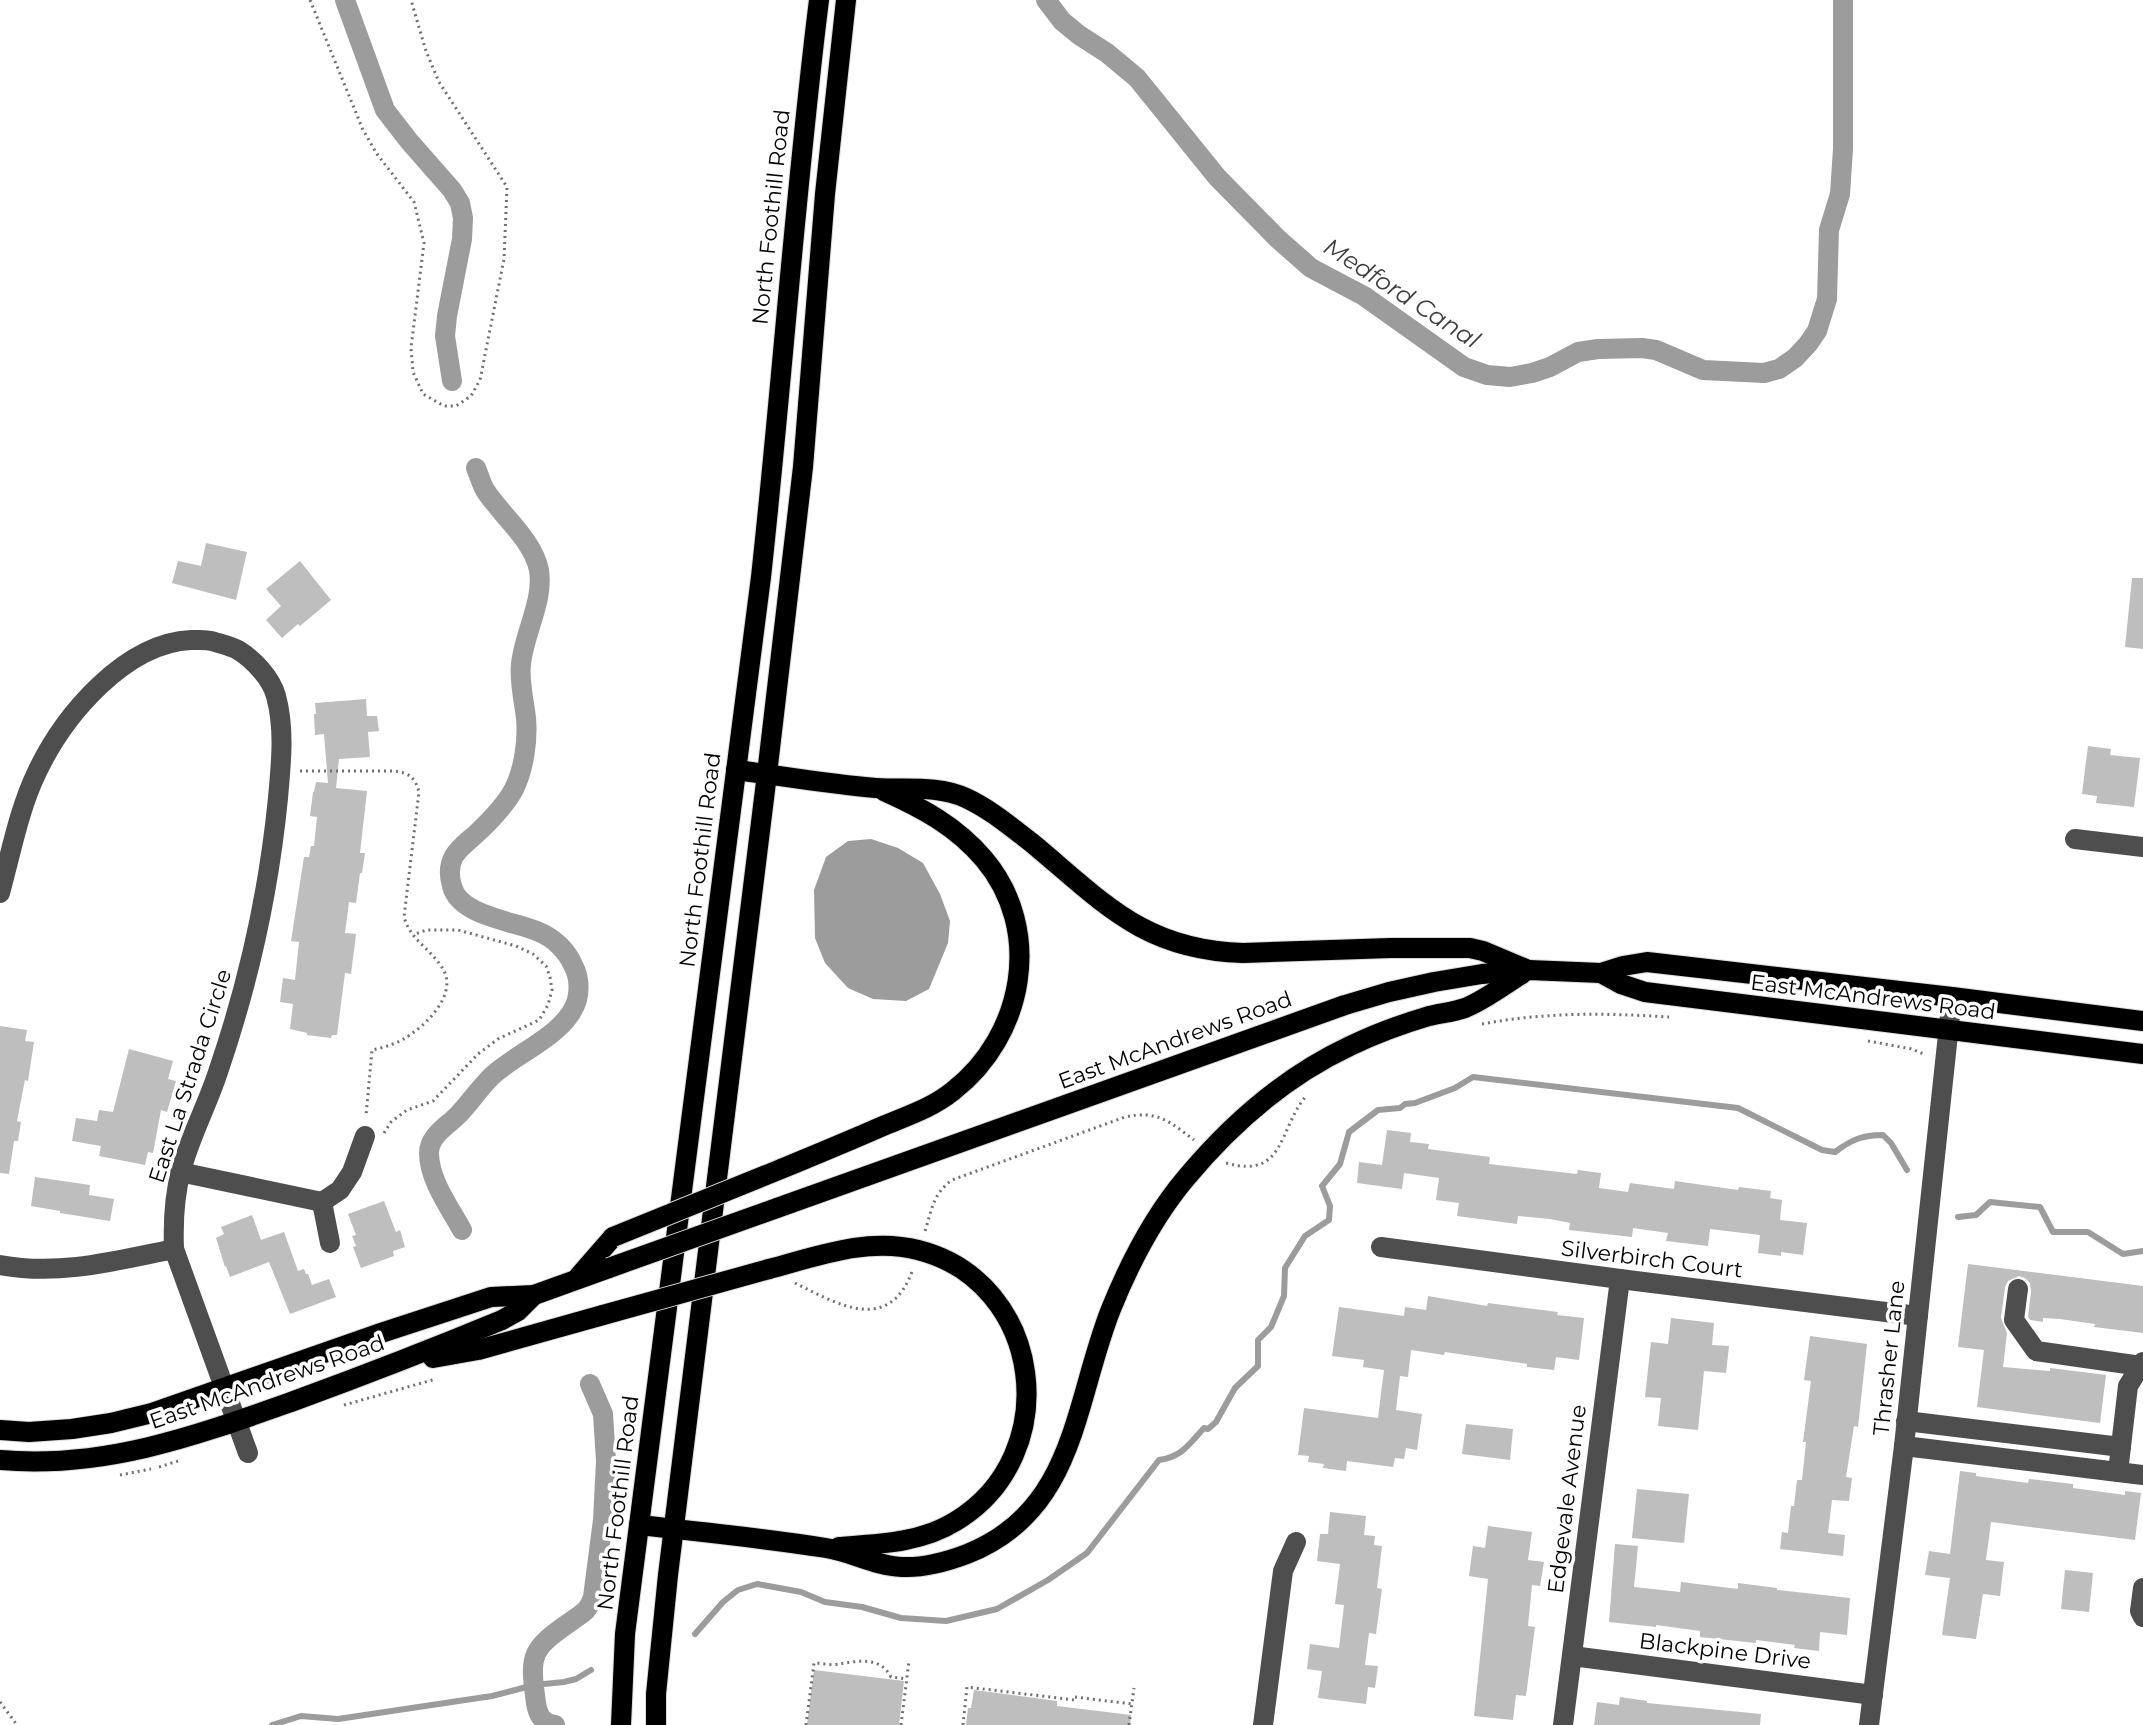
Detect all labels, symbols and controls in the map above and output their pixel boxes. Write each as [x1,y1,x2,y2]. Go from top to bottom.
street label: North Foothill Road [746,108,796,326]
water label: Medford Canal [1318,232,1486,355]
street label: North Foothill Road [673,751,727,969]
street label: East La Strada Circle [143,966,237,1186]
street label: East McAndrews Road [1749,969,1997,1025]
street label: East McAndrews Road [1054,985,1296,1095]
street label: Silverbirch Court [1560,1234,1744,1284]
street label: Thrasher Lane [1867,1279,1911,1437]
street label: East McAndrews Road [146,1329,388,1435]
street label: North Foothill Road [591,1394,645,1612]
street label: Edgevale Avenue [1542,1403,1592,1595]
street label: Blackpine Drive [1637,1627,1813,1675]

